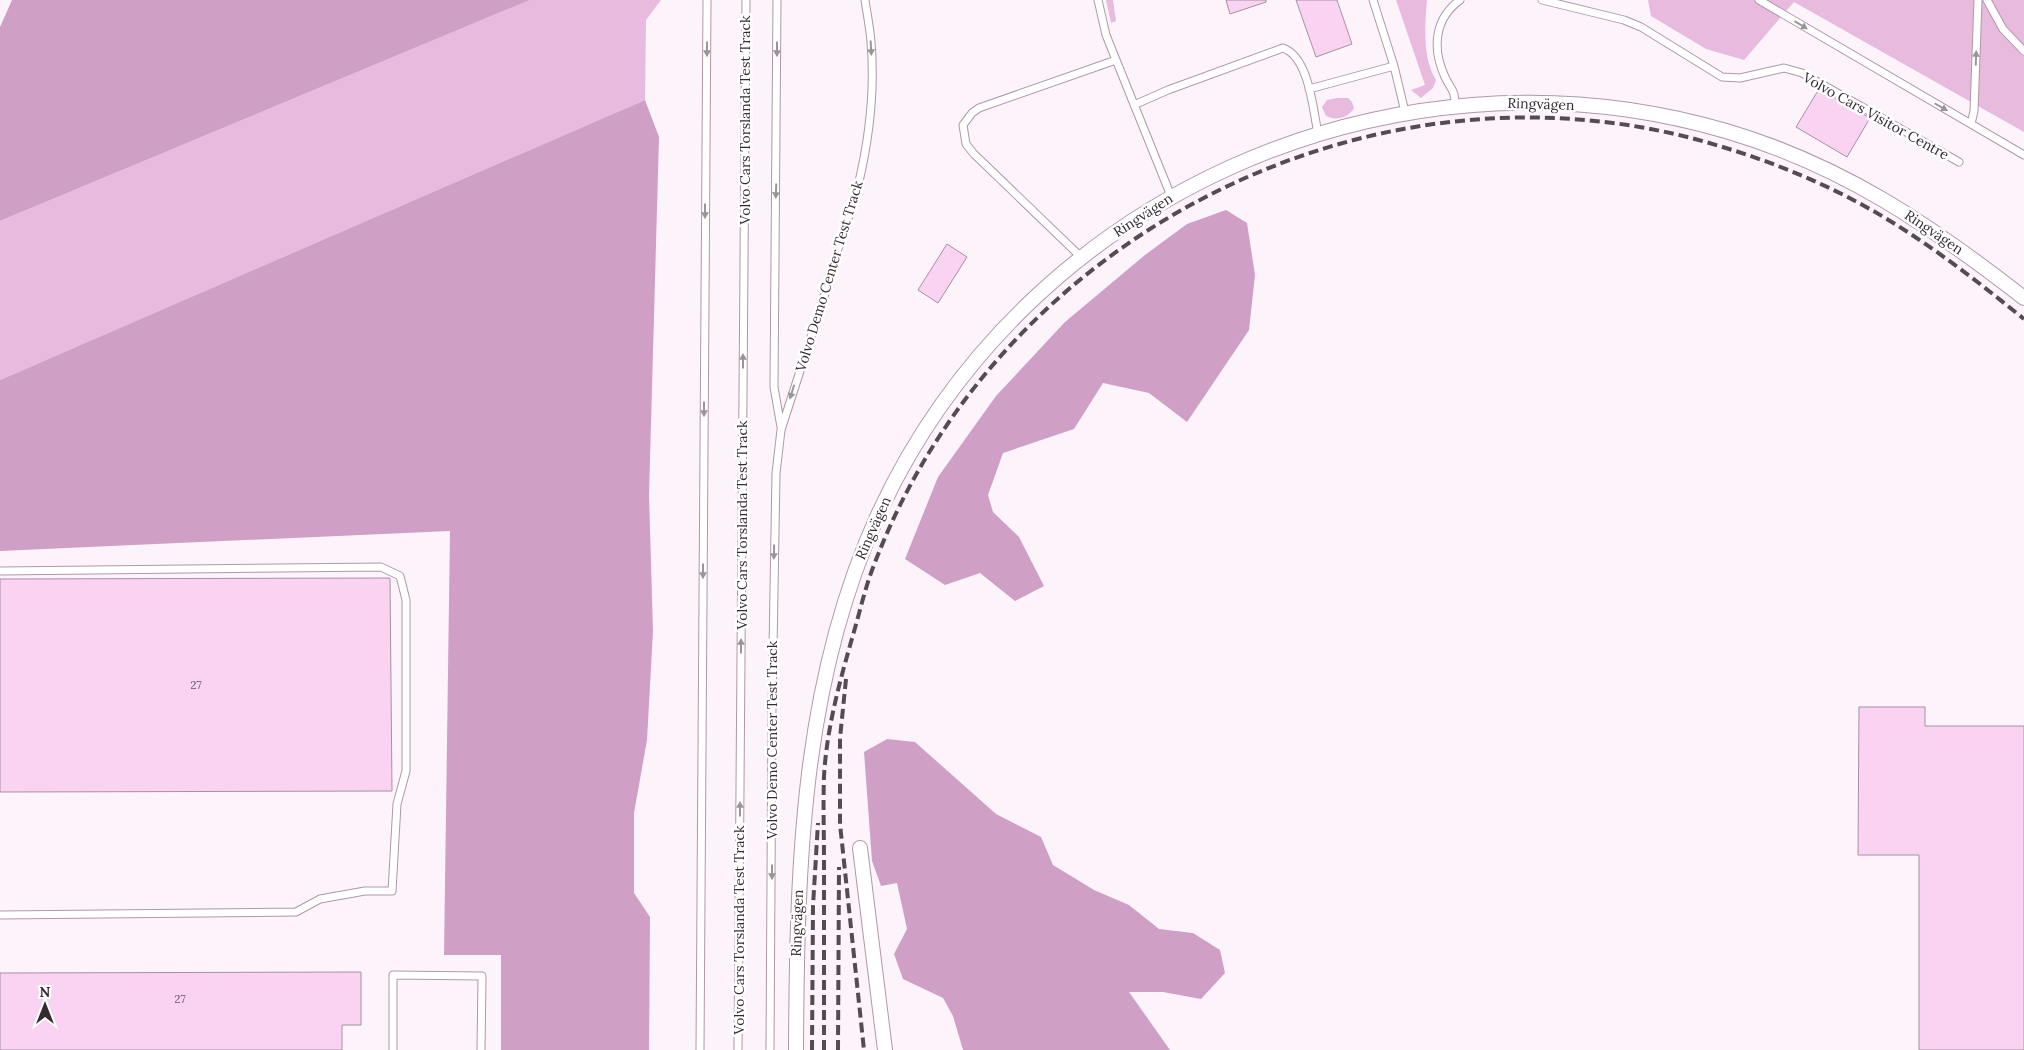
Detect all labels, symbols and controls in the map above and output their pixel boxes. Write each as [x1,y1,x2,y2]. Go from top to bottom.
street label: Volvo Cars Torslanda Test Track [736,15,754,225]
one-way arrow [1794,20,1807,29]
one-way arrow [702,41,710,57]
one-way arrow [773,41,781,57]
one-way arrow [867,41,875,57]
one-way arrow [1972,50,1980,66]
street label: Volvo Cars Visitor Centre [1799,68,1953,164]
street label: Ringvägen [1507,94,1575,114]
one-way arrow [1934,102,1948,111]
street label: Volvo Demo Center Test Track [791,178,867,375]
one-way arrow [771,183,779,199]
street label: Ringvägen [1110,189,1176,241]
one-way arrow [701,203,709,219]
street label: Ringvägen [1901,206,1967,258]
one-way arrow [739,353,747,369]
one-way arrow [788,385,796,400]
one-way arrow [700,401,708,417]
street label: Volvo Cars Torslanda Test Track [733,420,751,630]
street label: Ringvägen [851,493,895,562]
one-way arrow [770,545,778,561]
one-way arrow [699,563,707,579]
one-way arrow [737,638,745,654]
street label: Volvo Demo Center Test Track [763,640,781,840]
house number: 27 [191,678,201,692]
one-way arrow [736,801,744,817]
street label: Volvo Cars Torslanda Test Track [730,825,748,1035]
one-way arrow [768,865,776,881]
street label: Ringvägen [787,889,807,957]
north arrow [20,980,70,1030]
text: N [40,983,51,1001]
house number: 27 [175,992,185,1006]

